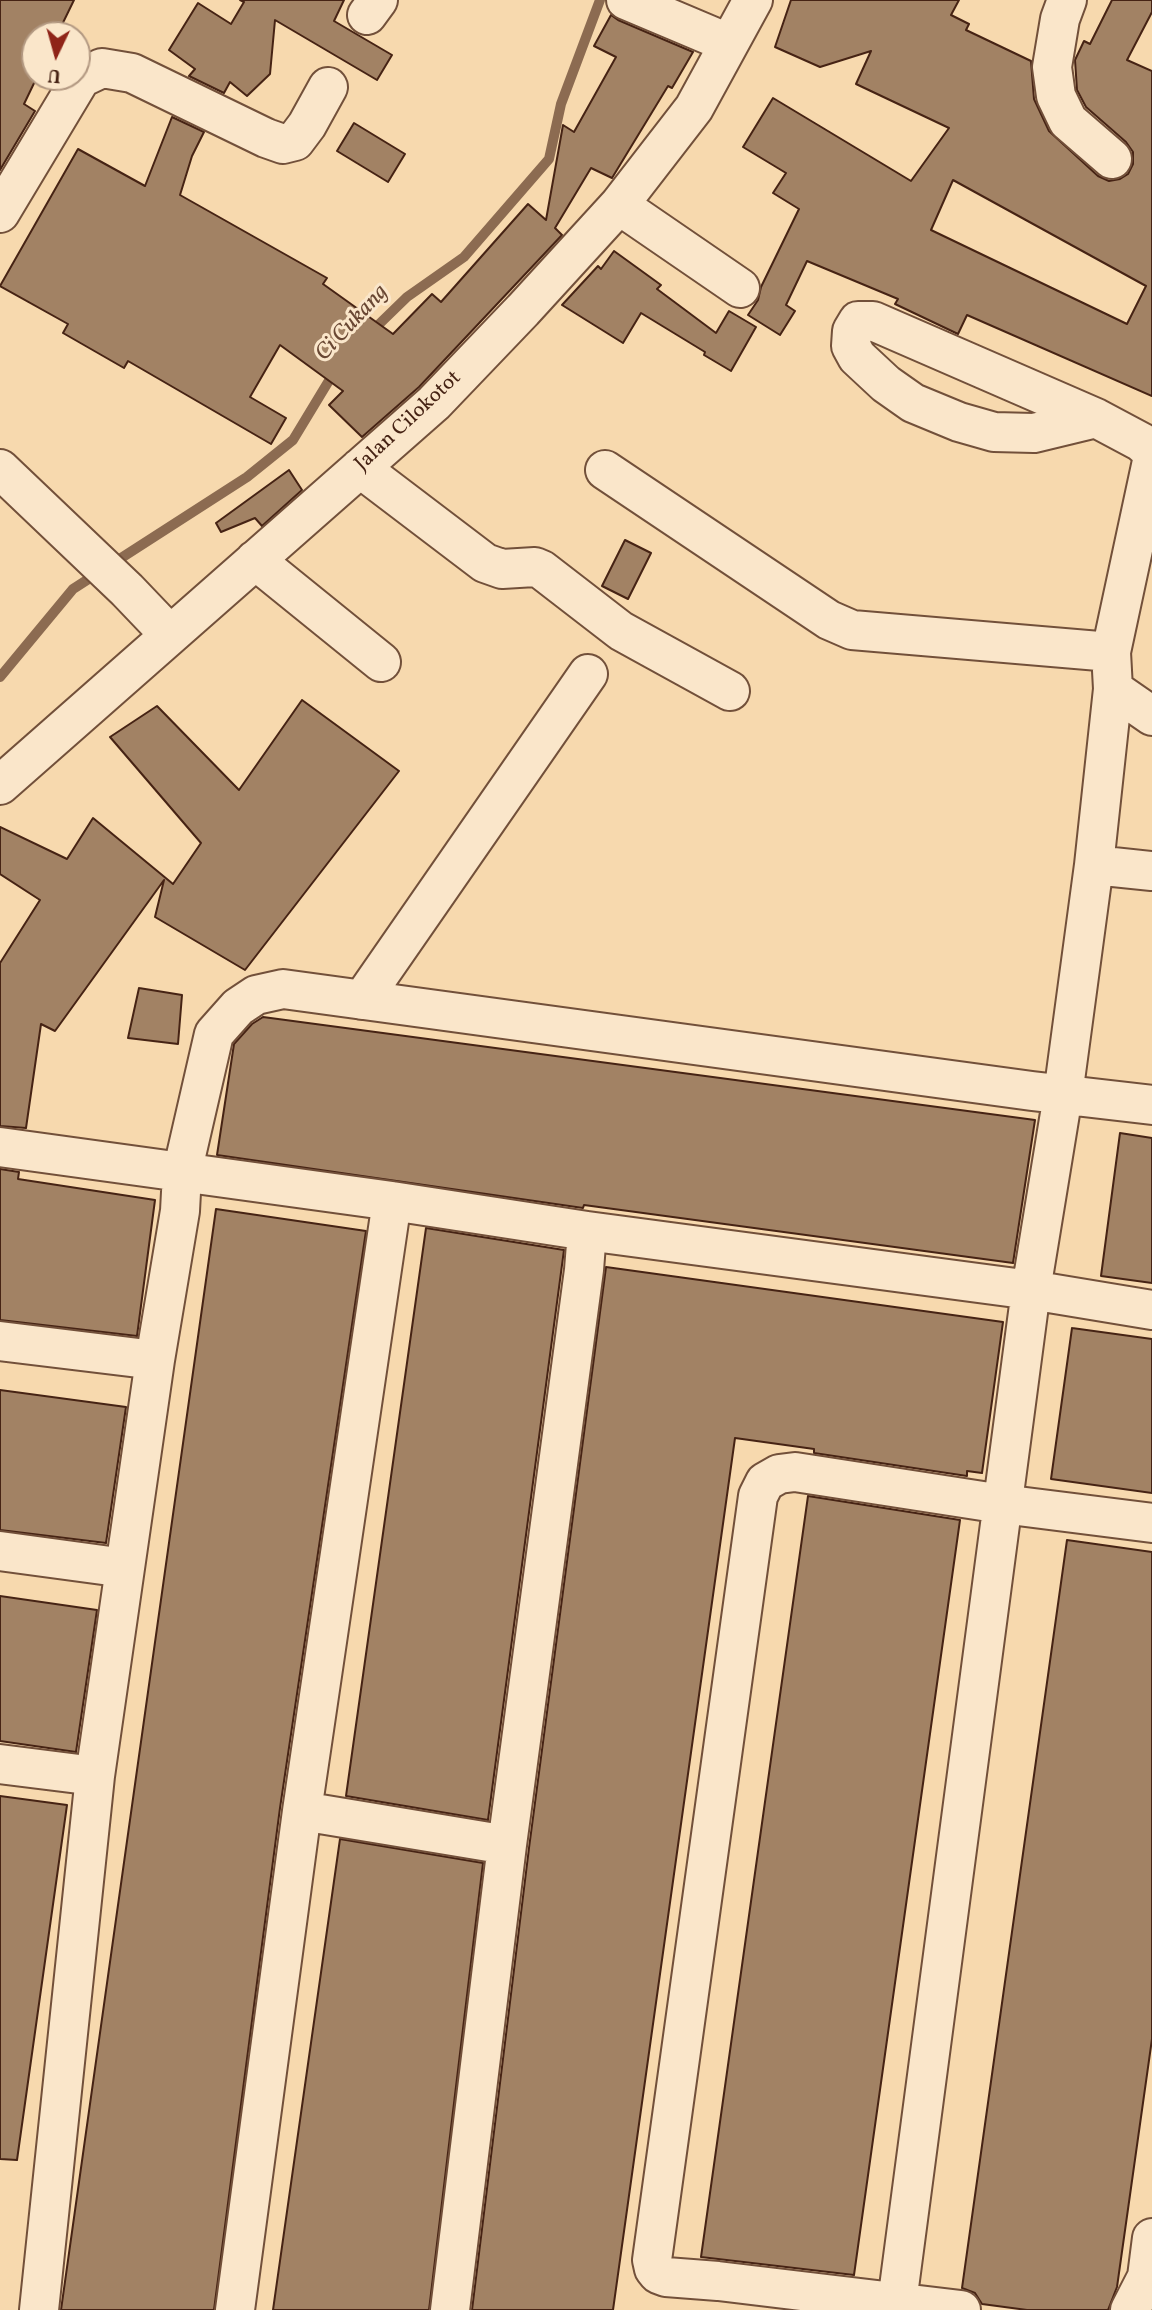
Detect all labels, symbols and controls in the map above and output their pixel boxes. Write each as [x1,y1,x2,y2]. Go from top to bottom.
north arrow [21,21,91,91]
text: U [47,61,62,88]
water label: Ci Cukang [311,280,395,368]
street label: Jalan Cilokotot [351,366,467,478]

